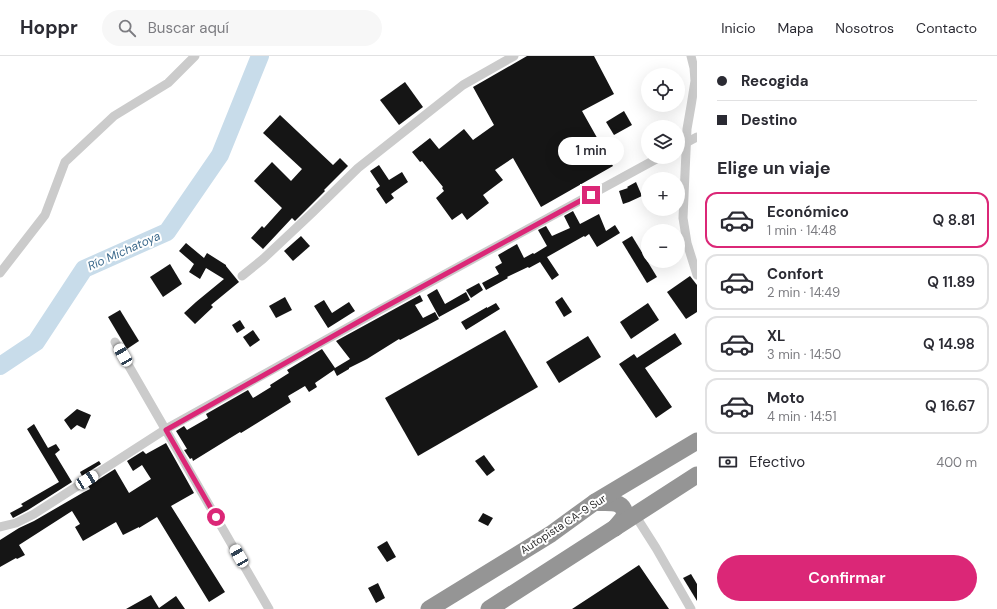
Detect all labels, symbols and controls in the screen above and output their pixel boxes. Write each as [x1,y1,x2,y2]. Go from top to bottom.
search box [102,10,382,46]
text: Hoppr [20,15,78,40]
icon: search [116,17,138,39]
text: Buscar aquí [148,18,229,38]
text: Inicio [721,19,756,37]
text: Mapa [778,19,813,37]
text: Nosotros [835,19,894,37]
text: Contacto [916,19,977,37]
map controls [641,68,685,268]
button: locate [641,68,685,112]
text: Recogida [741,71,808,91]
text: Destino [741,110,797,130]
button: layers [641,120,685,164]
callout: 1 min [558,137,624,165]
text: 1 min [575,142,607,159]
text: Elige un viaje [717,156,831,180]
button: + [641,172,685,216]
route end [582,186,600,204]
icon: car [719,202,755,238]
text: Económico [767,202,849,222]
text: Q 8.81 [932,210,975,230]
text: 1 min · 14:48 [767,222,837,239]
button: − [641,224,685,268]
water label: Río Michatoya [85,228,163,274]
icon: car [719,264,755,300]
text: Confort [767,264,824,284]
text: Q 11.89 [927,272,975,292]
text: 2 min · 14:49 [767,284,840,301]
icon: car [719,326,755,362]
text: XL [767,326,785,346]
text: Q 14.98 [923,334,975,354]
car [112,342,134,368]
text: 3 min · 14:50 [767,346,841,363]
icon: car [719,388,755,424]
text: Moto [767,388,805,408]
text: Q 16.67 [925,396,975,416]
text: 4 min · 14:51 [767,408,837,425]
icon: cash [717,451,739,473]
text: Efectivo [749,452,805,472]
text: 400 m [936,454,977,471]
car [74,469,100,491]
street label: Autopista CA-9 Sur [518,491,608,557]
route start [207,508,225,526]
car [228,543,250,569]
button: Confirmar [717,555,977,601]

